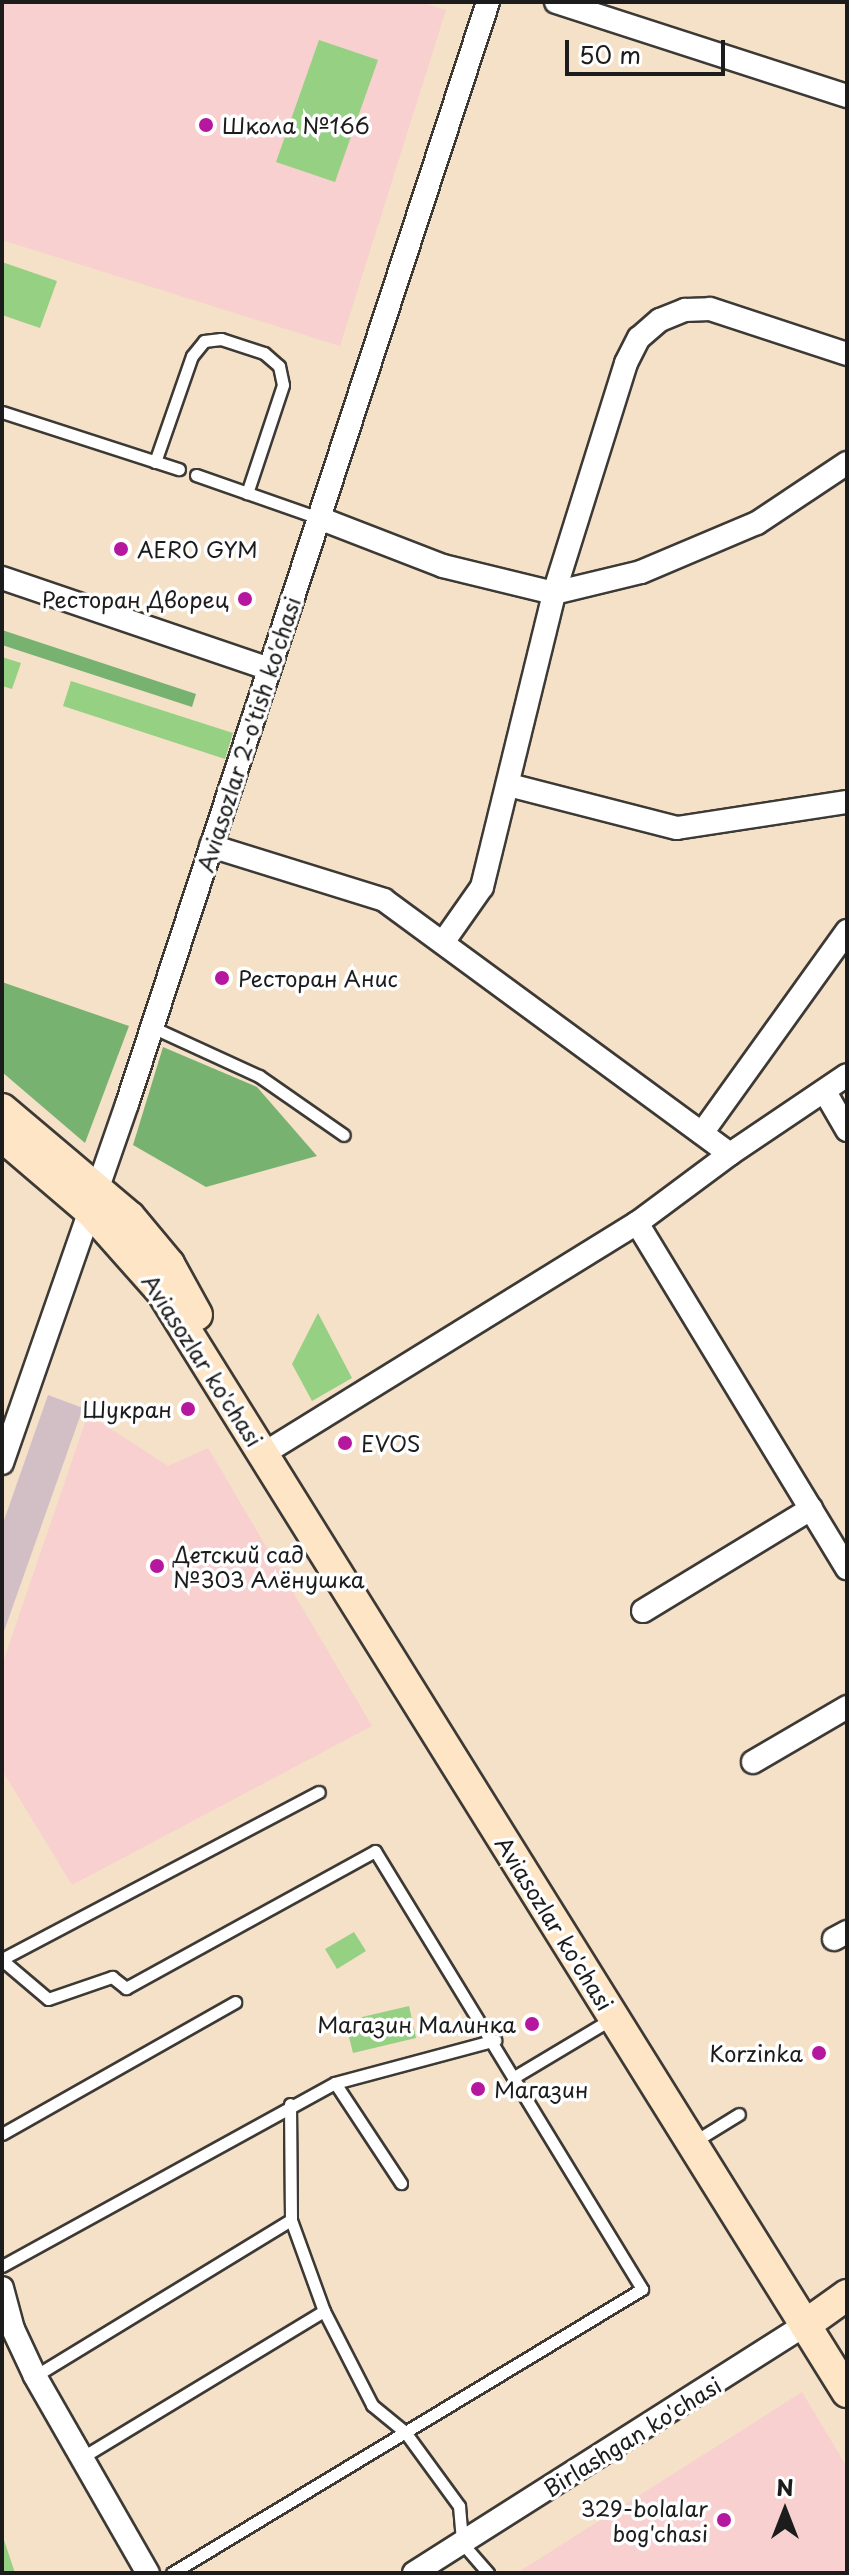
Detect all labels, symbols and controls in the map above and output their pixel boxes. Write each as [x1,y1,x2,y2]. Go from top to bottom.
scale bar [569,24,729,74]
text: 50 m [579,36,641,72]
place label: Школа №166 [222,112,370,138]
marker: Школа №166 [197,116,215,134]
place label: AERO GYM [137,536,260,562]
marker: AERO GYM [112,540,130,558]
place label: Ресторан Дворец [40,586,229,612]
marker: Ресторан Дворец [236,590,254,608]
street label: Aviasozlar 2-o'tish ko'chasi [191,593,305,875]
place label: Ресторан Анис [238,965,399,991]
marker: Ресторан Анис [213,969,231,987]
street label: Aviasozlar ko'chasi [137,1269,269,1451]
place label: Шукран [82,1396,172,1422]
marker: Шукран [179,1400,197,1418]
place label: EVOS [361,1430,421,1456]
marker: EVOS [336,1434,354,1452]
place label: Детский сад №303 Алёнушка [173,1540,366,1592]
marker: Детский сад №303 Алёнушка [148,1557,166,1575]
street label: Aviasozlar ko'chasi [491,1831,619,2015]
place label: Магазин Малинка [317,2011,516,2037]
marker: Магазин Малинка [523,2015,541,2033]
place label: Korzinka [709,2040,803,2066]
marker: Korzinka [810,2044,828,2062]
place label: Магазин [494,2076,588,2102]
marker: Магазин [469,2080,487,2098]
street label: Birlashgan ko'chasi [538,2371,726,2501]
text: N [776,2470,794,2503]
north arrow [745,2471,825,2551]
place label: 329-bolalar bog'chasi [581,2494,708,2546]
marker: 329-bolalar bog'chasi [715,2511,733,2529]

